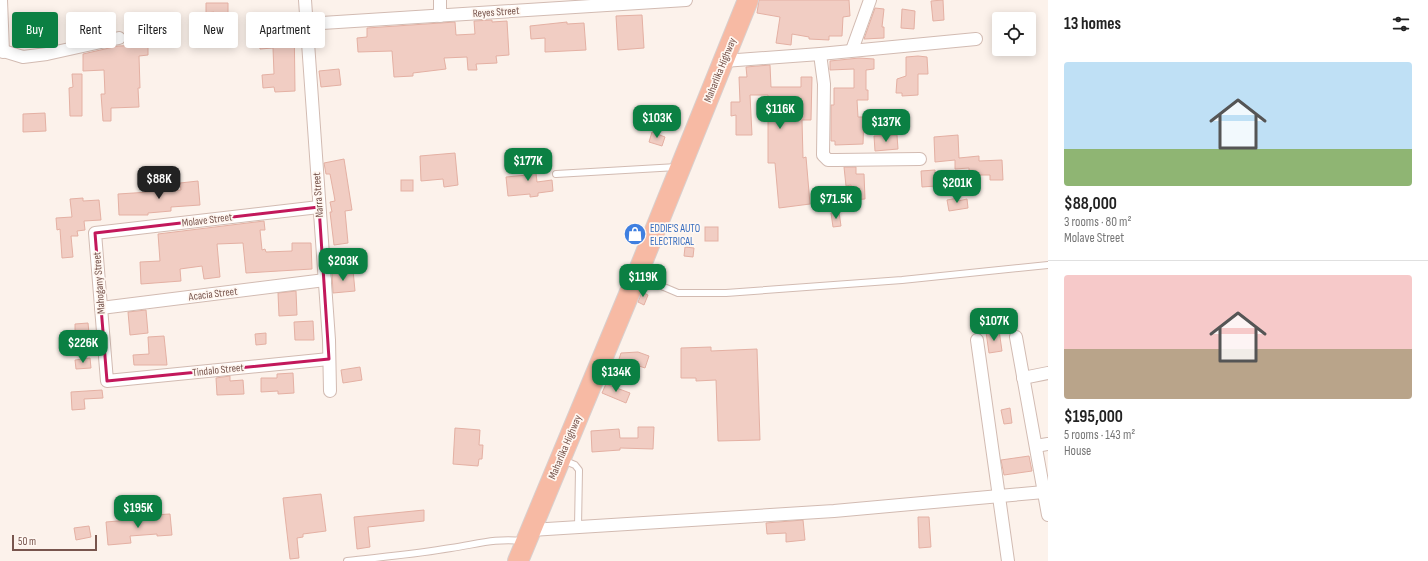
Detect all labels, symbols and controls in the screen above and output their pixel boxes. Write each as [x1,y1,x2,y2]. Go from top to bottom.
street label: Reyes Street [472,4,520,20]
chip: Buy [12,12,58,48]
chip: Rent [66,12,116,48]
chip: Filters [124,12,181,48]
chip: New [189,12,238,48]
chip: Apartment [246,12,325,48]
map controls [992,12,1036,56]
button: locate [992,12,1036,56]
icon: filters [1390,13,1412,35]
text: 13 homes [1064,14,1121,34]
street label: Maharlika Highway [701,35,739,104]
icon: home [1202,88,1274,160]
pin: $116K [752,96,808,130]
text: $116K [765,101,795,117]
pin: $103K [629,105,685,139]
pin: $137K [858,109,914,143]
text: $103K [642,110,672,126]
text: $137K [871,114,901,130]
pin: $177K [500,148,556,182]
text: $177K [513,153,543,169]
pin: $88K [135,166,183,200]
pin: $201K [929,170,985,204]
text: $88K [146,171,172,187]
street label: Narra Street [310,171,326,218]
text: $201K [942,175,972,191]
pin: $71.5K [803,186,869,220]
text: $71.5K [820,191,852,207]
text: $88,000 [1064,194,1117,214]
street label: Molave Street [181,210,234,230]
text: 3 rooms · 80 m² [1064,214,1132,230]
shop icon: EDDIE'S AUTO ELECTRICAL [622,221,648,247]
place label: EDDIE'S AUTO ELECTRICAL [650,222,700,248]
text: Molave Street [1064,230,1124,246]
pin: $203K [315,248,371,282]
street label: Mahogany Street [90,251,108,315]
text: $203K [328,253,358,269]
pin: $119K [615,264,671,298]
text: $119K [628,269,658,285]
street label: Acacia Street [187,284,239,304]
icon: home [1202,301,1274,373]
pin: $107K [966,308,1022,342]
text: $107K [979,313,1009,329]
pin: $226K [55,330,111,364]
text: $226K [68,335,98,351]
pin: $134K [588,359,644,393]
street label: Tindalo Street [192,361,245,379]
text: $134K [601,364,631,380]
text: $195,000 [1064,407,1123,427]
street label: Maharlika Highway [546,412,585,481]
text: 5 rooms · 143 m² [1064,427,1135,443]
text: House [1064,443,1091,459]
pin: $195K [110,495,166,529]
text: $195K [123,500,153,516]
scale bar [12,533,97,552]
text: 50 m [18,535,36,548]

